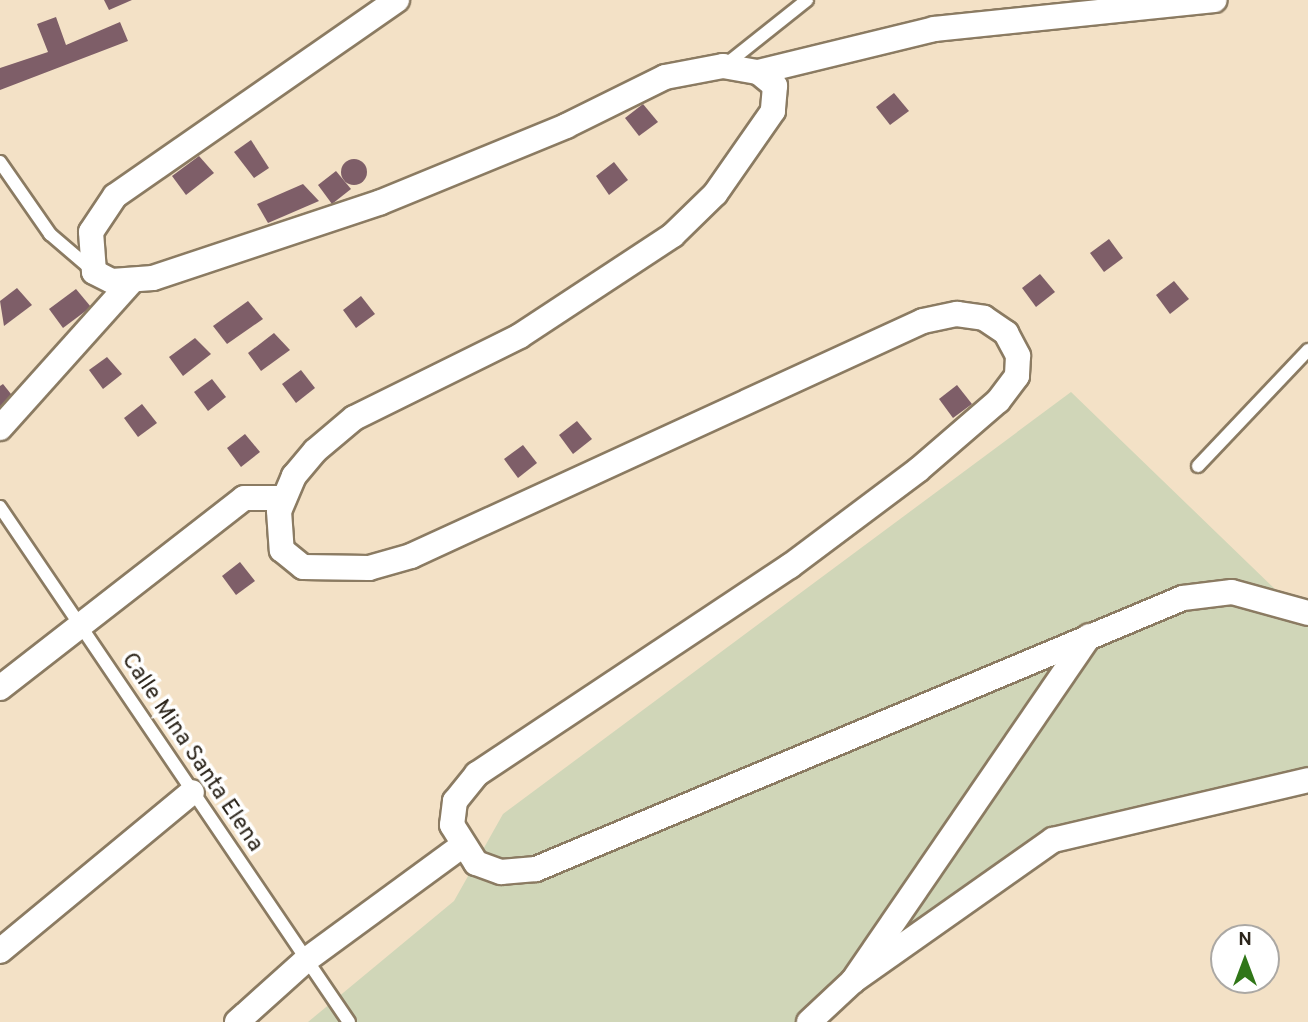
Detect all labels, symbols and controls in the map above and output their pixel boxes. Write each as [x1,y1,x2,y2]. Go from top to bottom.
street label: Calle Mina Santa Elena [114,648,268,858]
north arrow [1210,924,1280,994]
text: N [1238,928,1252,952]

